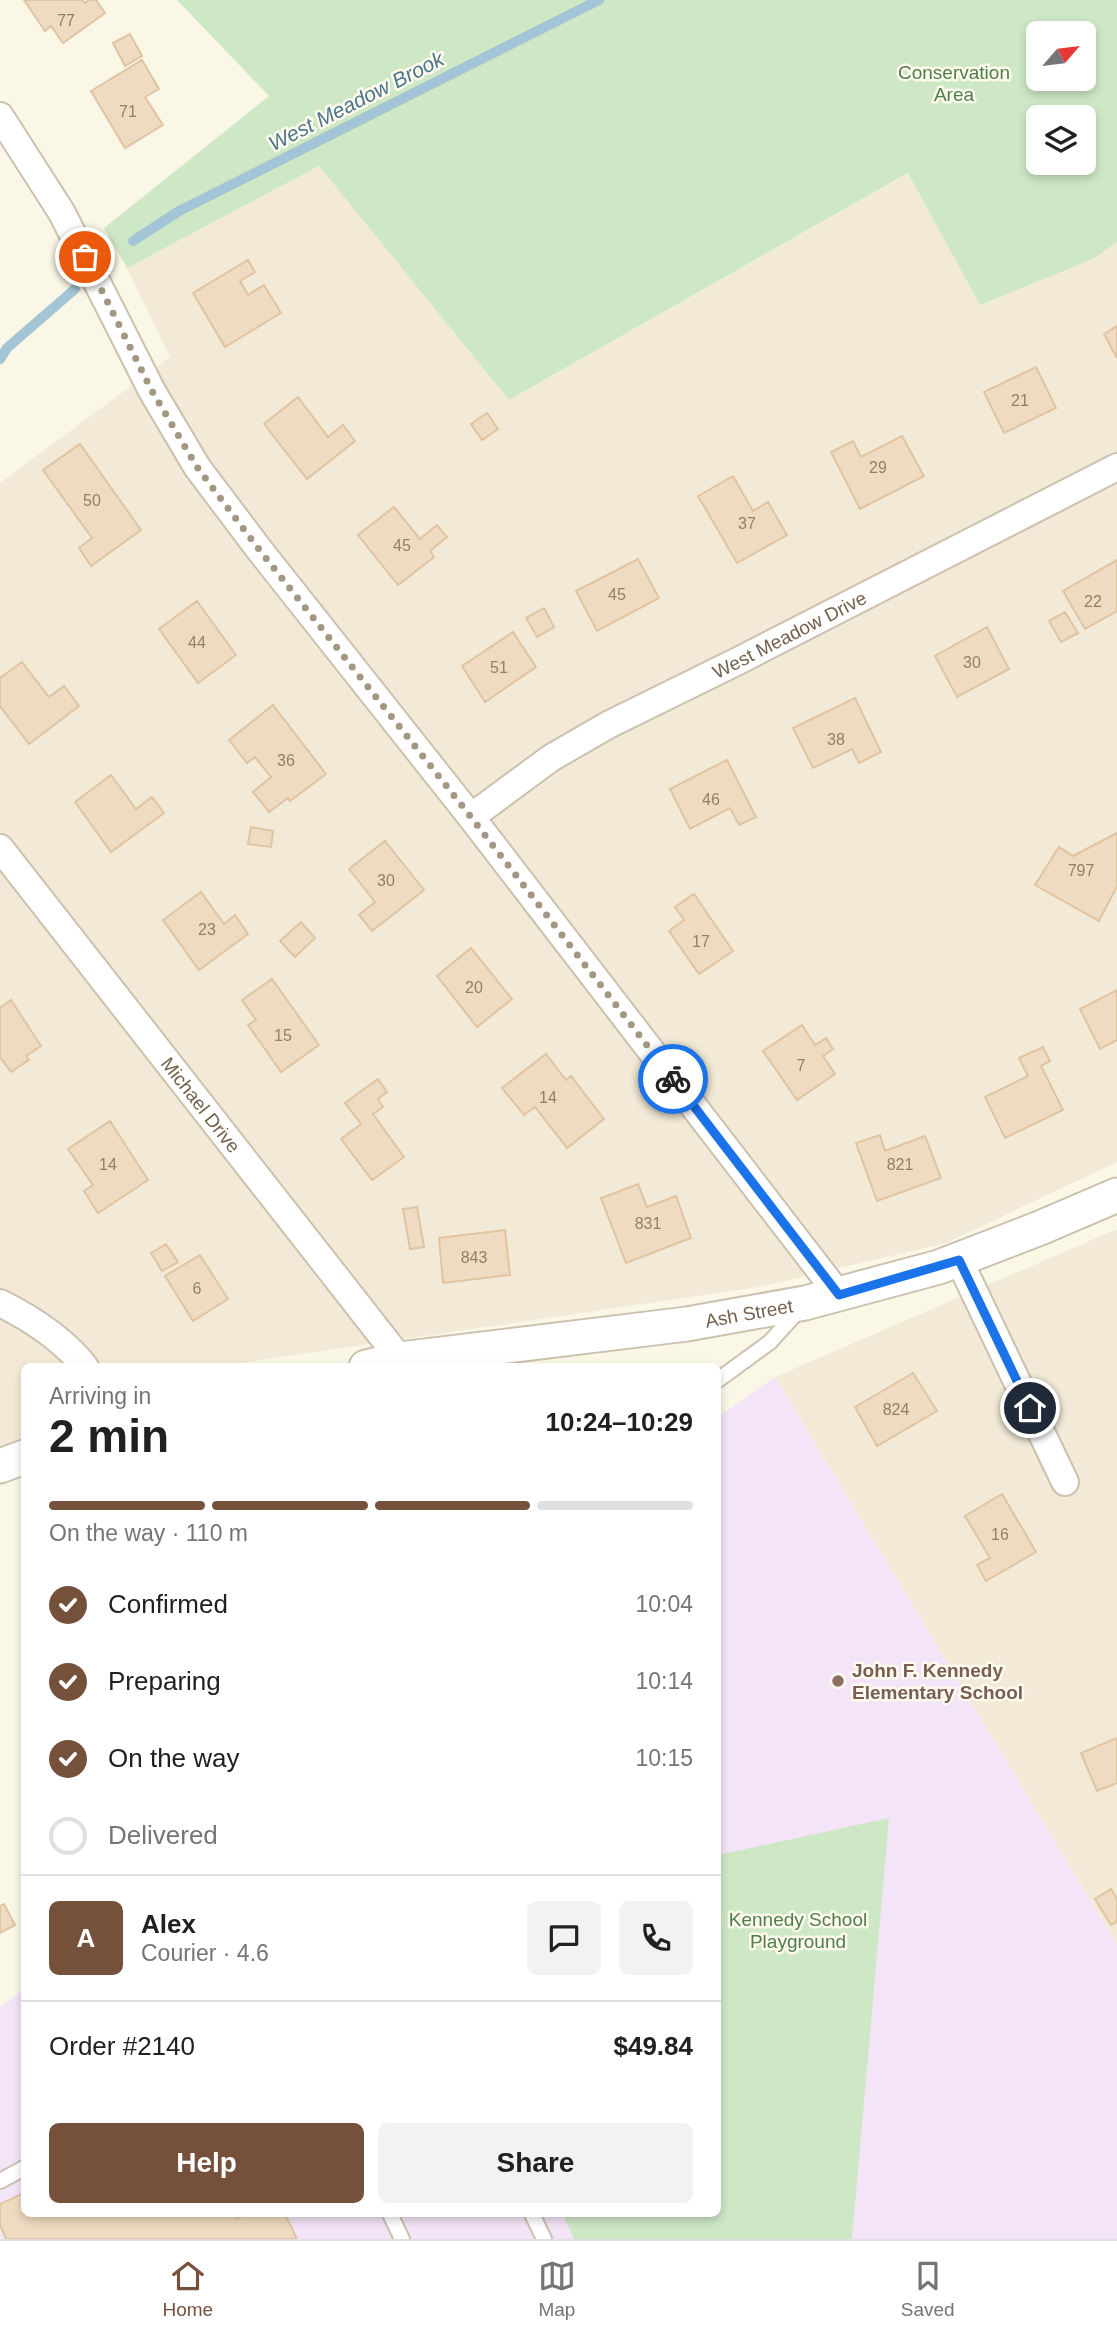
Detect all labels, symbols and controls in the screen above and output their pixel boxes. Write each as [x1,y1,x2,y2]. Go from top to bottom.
house number: 77 [57,12,75,29]
north arrow [1026,21,1096,91]
map controls [1026,21,1096,175]
water label: West Meadow Brook [265,46,449,155]
park label: Conservation Area [898,62,1010,105]
house number: 71 [119,103,137,120]
button: layers [1026,105,1096,175]
pin [55,227,115,287]
icon: bag [66,238,104,276]
house number: 21 [1011,392,1029,409]
house number: 29 [869,459,887,476]
house number: 50 [83,492,101,509]
house number: 37 [738,515,756,532]
house number: 45 [393,537,411,554]
house number: 45 [608,586,626,603]
street label: West Meadow Drive [709,587,870,682]
house number: 22 [1084,593,1102,610]
house number: 44 [188,634,206,651]
house number: 30 [963,654,981,671]
house number: 51 [490,659,508,676]
house number: 38 [827,731,845,748]
house number: 36 [277,752,295,769]
house number: 46 [702,791,720,808]
house number: 797 [1068,862,1094,879]
house number: 30 [377,872,395,889]
house number: 23 [198,921,216,938]
house number: 17 [692,933,710,950]
house number: 20 [465,979,483,996]
house number: 15 [274,1027,292,1044]
courier [638,1044,708,1114]
street label: Michael Drive [157,1053,245,1157]
house number: 7 [797,1057,806,1074]
icon: bike [654,1060,692,1098]
house number: 14 [539,1089,557,1106]
house number: 14 [99,1156,117,1173]
house number: 821 [887,1156,913,1173]
house number: 831 [635,1215,661,1232]
house number: 843 [461,1249,487,1266]
house number: 6 [193,1280,202,1297]
street label: Ash Street [703,1295,795,1331]
pin [1000,1378,1060,1438]
text: Arriving in [49,1383,151,1409]
icon: home [1011,1389,1049,1427]
house number: 824 [883,1401,909,1418]
text: 10:24–10:29 [546,1407,693,1437]
text: 2 min [49,1410,169,1462]
text: On the way · 110 m [49,1520,248,1546]
house number: 16 [991,1526,1009,1543]
icon: check [49,1586,87,1624]
text: Confirmed [108,1589,228,1619]
text: 10:04 [635,1591,693,1617]
place label: John F. Kennedy Elementary School [852,1660,1023,1703]
icon: check [49,1663,87,1701]
text: Preparing [108,1666,221,1696]
text: 10:14 [635,1668,693,1694]
marker: John F. Kennedy Elementary School [830,1673,846,1689]
icon: check [49,1740,87,1778]
text: On the way [108,1743,240,1773]
text: 10:15 [635,1745,693,1771]
text: Delivered [108,1820,218,1850]
button: chat [527,1901,601,1975]
button: phone [619,1901,693,1975]
text: Alex [141,1909,196,1939]
park label: Kennedy School Playground [729,1909,867,1952]
text: A [77,1923,95,1953]
text: Courier · 4.6 [141,1940,269,1966]
text: Order #2140 [49,2031,195,2061]
text: $49.84 [613,2031,693,2061]
button: Help [49,2123,364,2203]
button: Share [378,2123,693,2203]
tab: Home [162,2257,213,2321]
tab: Map [538,2257,576,2321]
tab: Saved [901,2257,955,2321]

